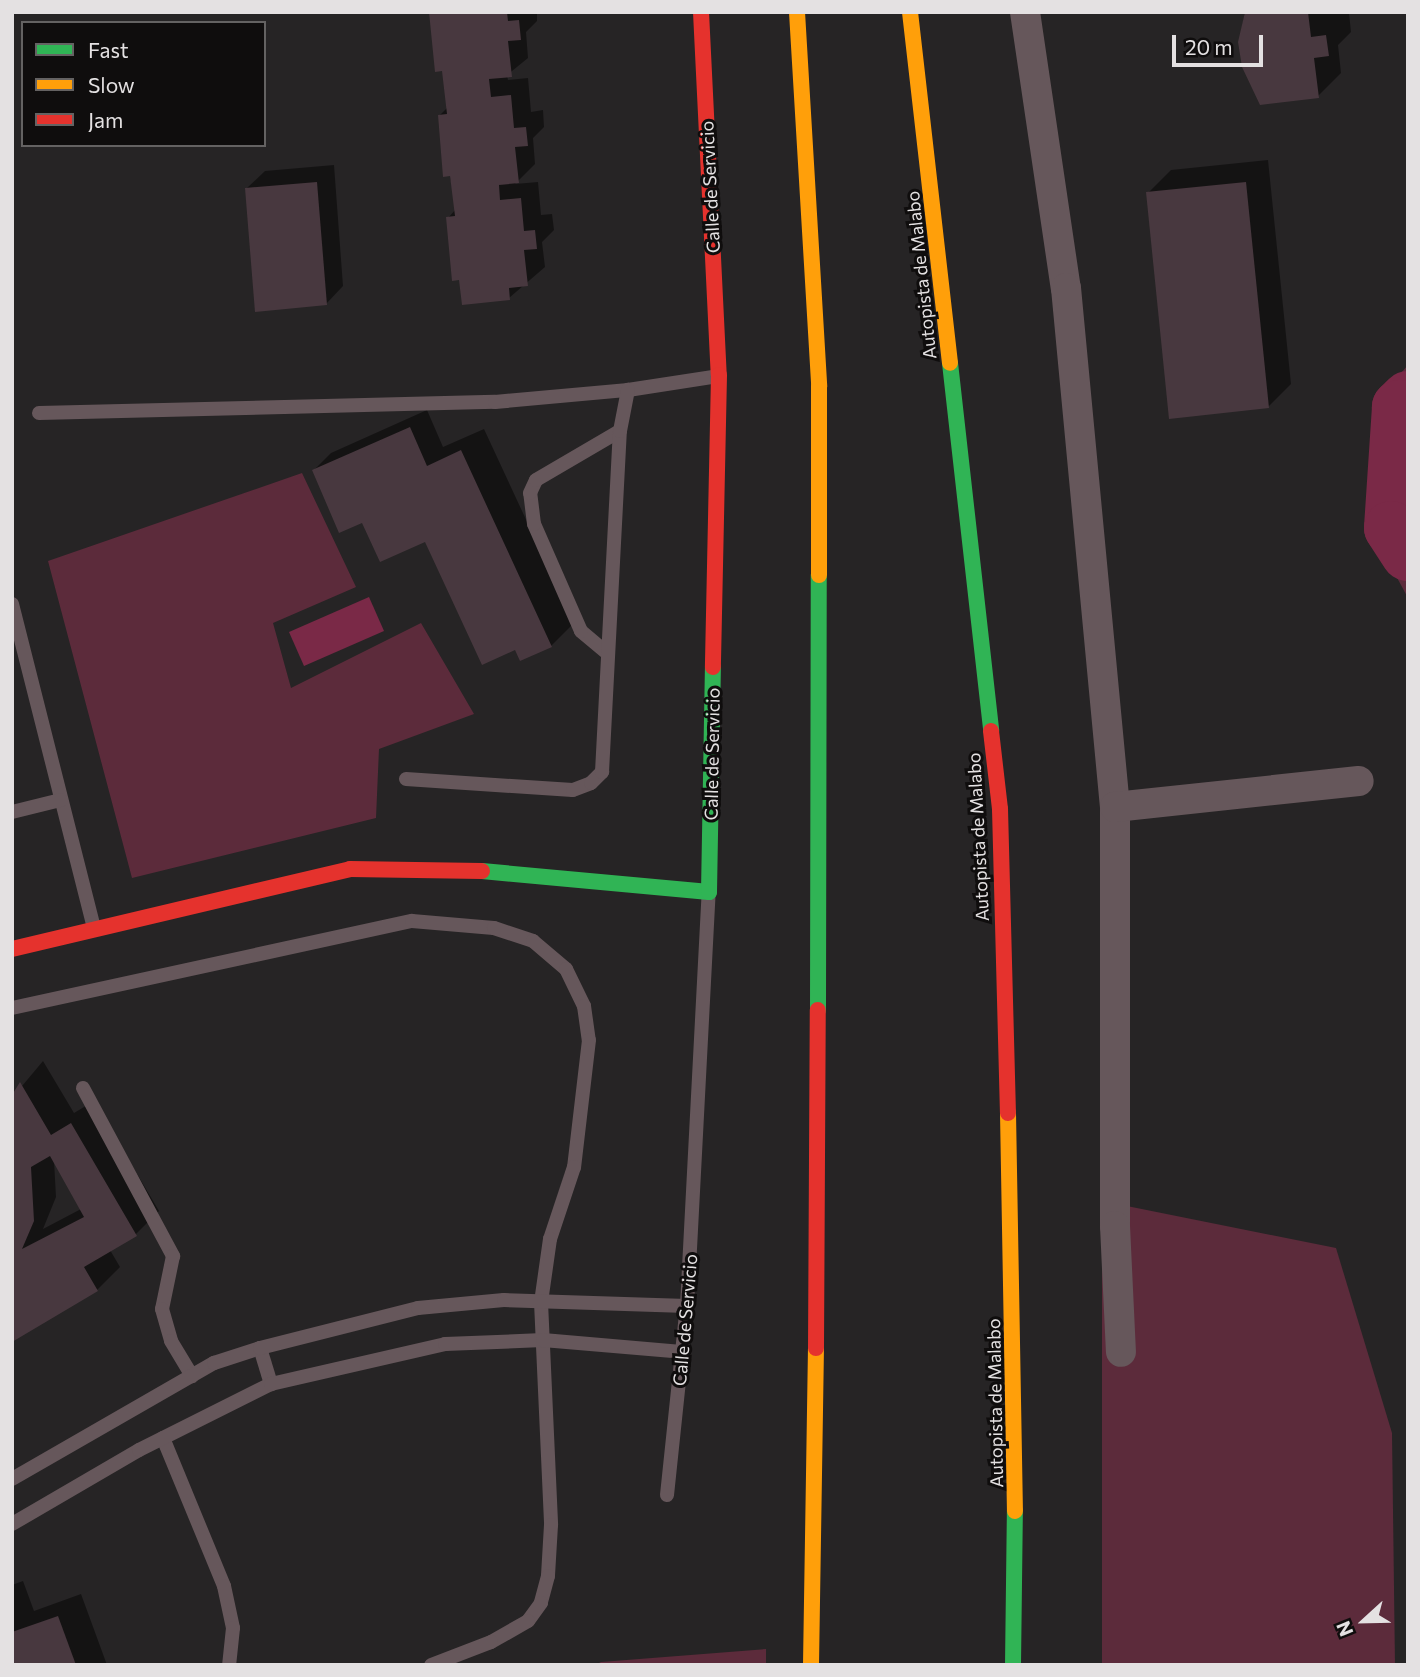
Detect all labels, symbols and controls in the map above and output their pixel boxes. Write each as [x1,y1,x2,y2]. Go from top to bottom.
legend [21,21,266,147]
scale bar [1175,21,1266,65]
text: 20 m [1185,34,1233,59]
text: Fast [88,37,129,62]
text: Slow [88,72,135,97]
text: Jam [88,107,123,132]
street label: Calle de Servicio [696,120,724,254]
street label: Autopista de Malabo [901,190,941,360]
street label: Calle de Servicio [700,688,724,820]
street label: Autopista de Malabo [963,752,993,922]
street label: Calle de Servicio [668,1253,702,1387]
street label: Autopista de Malabo [983,1318,1007,1488]
north arrow [1329,1586,1399,1656]
text: N [1331,1618,1357,1640]

